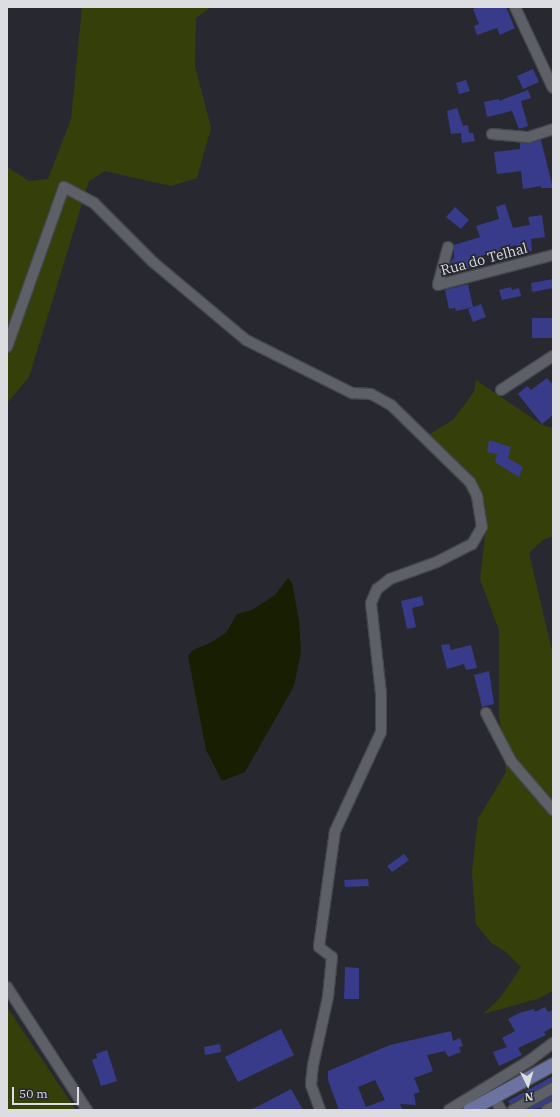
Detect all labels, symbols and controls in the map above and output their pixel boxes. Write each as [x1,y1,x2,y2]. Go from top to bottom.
street label: Rua do Telhal [439,239,529,279]
north arrow [508,1065,548,1105]
scale bar [14,1079,81,1105]
text: 50 m [19,1086,48,1101]
text: N [524,1090,534,1104]

